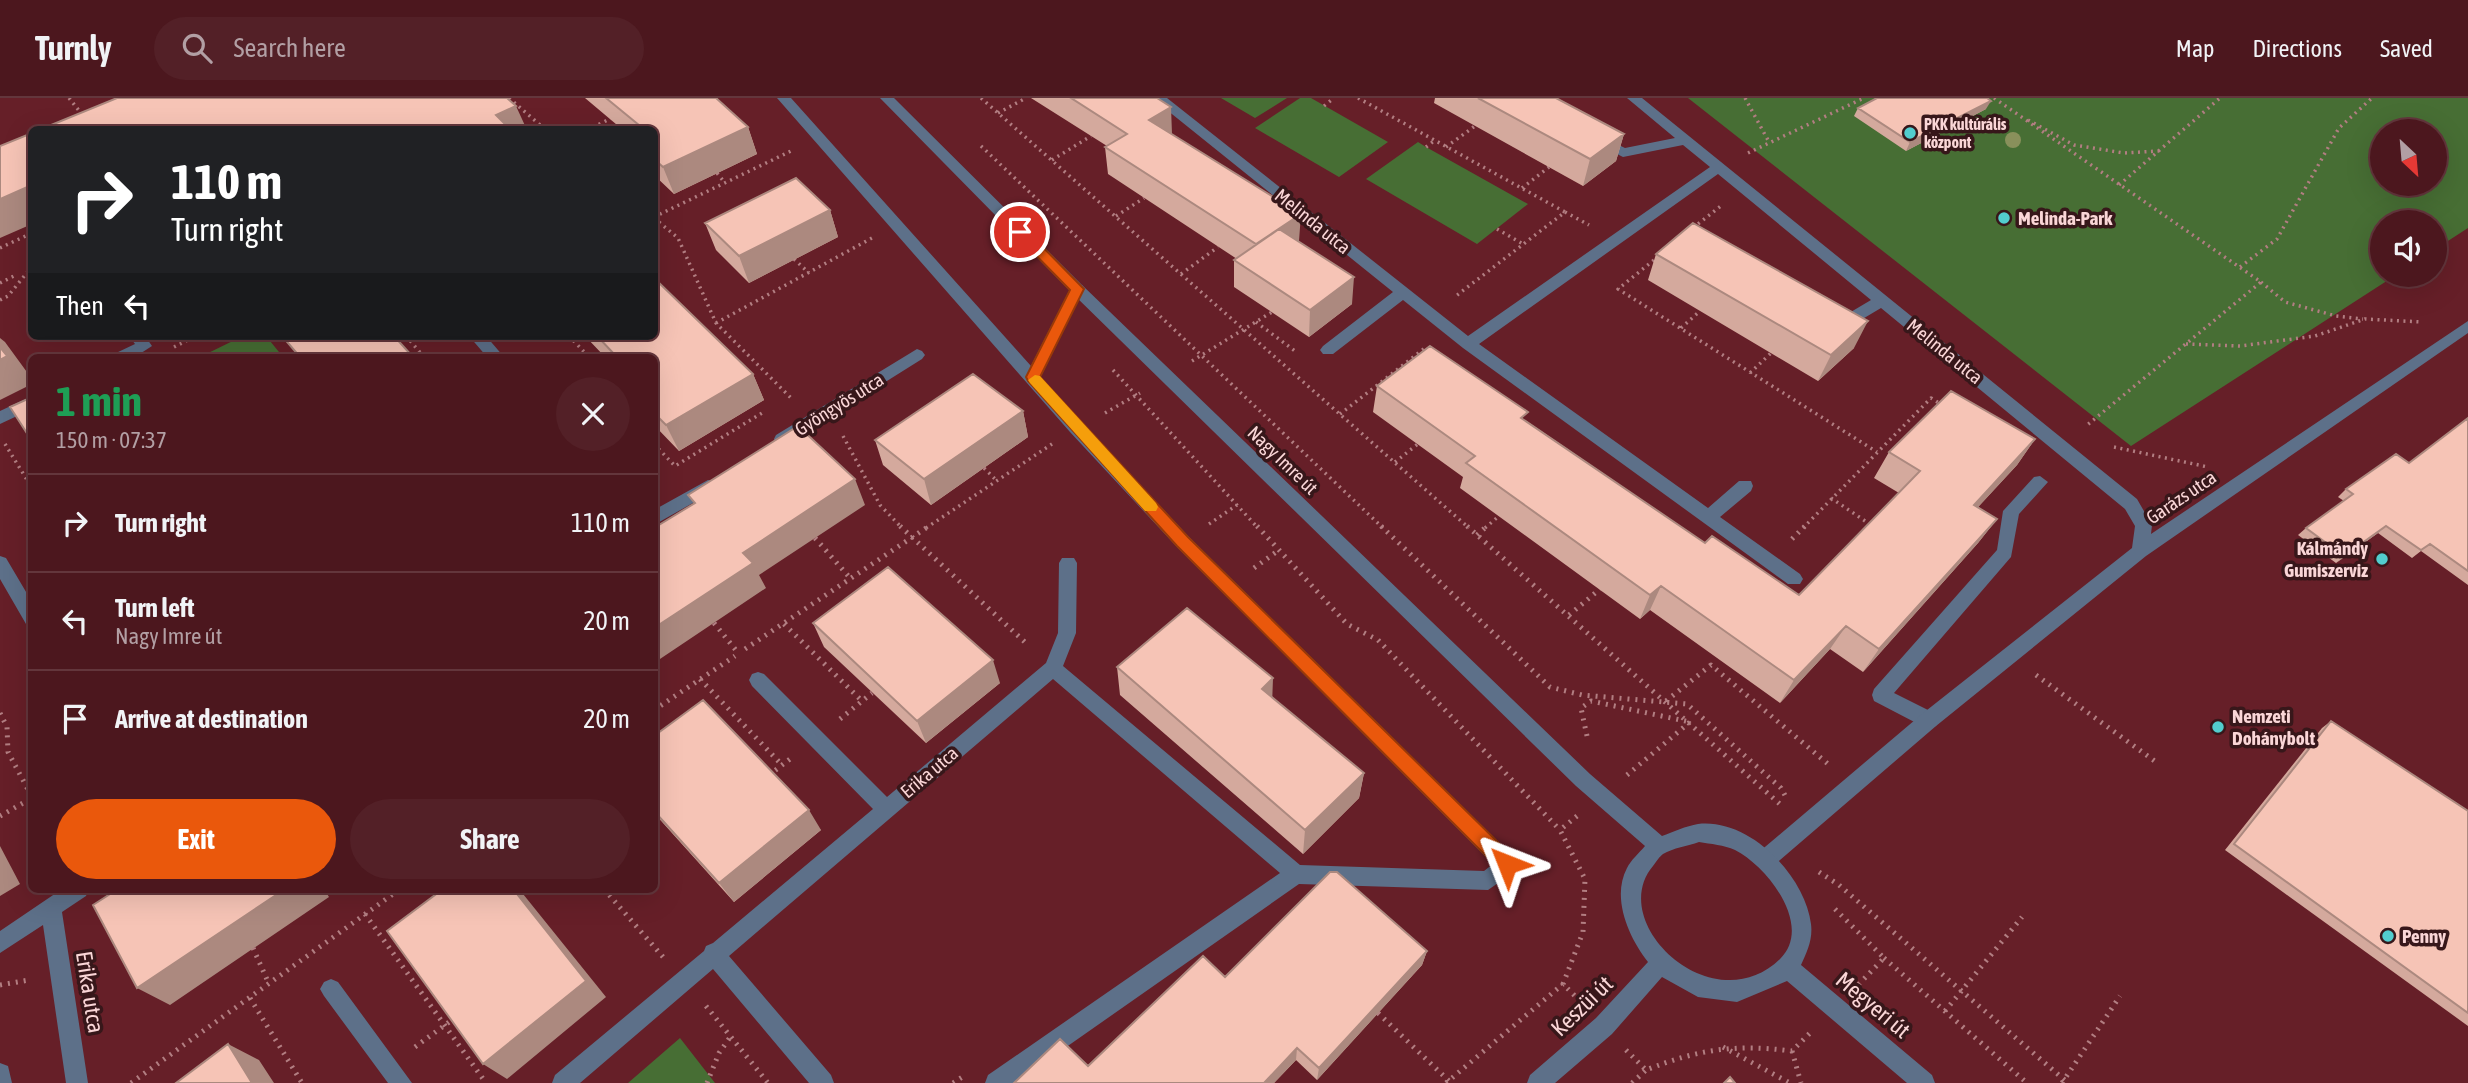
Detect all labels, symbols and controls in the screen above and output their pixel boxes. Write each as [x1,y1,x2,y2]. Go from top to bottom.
search box [154,17,644,80]
text: Turnly [35,29,112,67]
icon: search [178,29,216,67]
text: Search here [234,33,346,63]
text: Map [2176,35,2214,62]
text: Directions [2252,35,2342,62]
text: Saved [2380,35,2433,62]
place label: PKK kultúrális központ [1924,115,2007,151]
north arrow [2370,119,2446,196]
map controls [2370,119,2447,287]
marker: PKK kultúrális központ [1902,125,1918,141]
text: 110 m [171,153,282,209]
icon: right [56,154,147,245]
street label: Melinda utca [1271,184,1355,258]
pin [990,202,1050,262]
place label: Melinda-Park [2018,207,2113,229]
marker: Melinda-Park [1996,210,2012,226]
button: sound [2370,210,2447,287]
text: Turn right [171,211,284,248]
icon: arrive [1001,213,1039,251]
icon: left [118,287,156,325]
text: Then [56,291,104,321]
street label: Melinda utca [1903,314,1987,388]
street label: Gyöngyös utca [791,368,887,440]
text: 1 min [56,377,142,425]
button: close [556,377,630,451]
street label: Nagy Imre út [1243,421,1323,499]
text: 150 m · 07:37 [56,427,167,453]
street label: Garázs utca [2142,466,2220,528]
icon: right [56,504,94,542]
text: Turn right [115,508,206,538]
text: 110 m [571,508,630,538]
place label: Kálmándy Gumiszerviz [2284,537,2368,581]
marker: Kálmándy Gumiszerviz [2374,551,2390,567]
text: Turn left [115,593,195,623]
icon: left [56,602,94,640]
text: 20 m [583,606,630,636]
text: Nagy Imre út [115,623,222,649]
icon: arrive [56,700,94,738]
text: Arrive at destination [115,704,308,734]
text: 20 m [583,704,630,734]
place label: Nemzeti Dohánybolt [2232,705,2316,749]
marker: Nemzeti Dohánybolt [2210,719,2226,735]
street label: Erika utca [896,742,962,802]
button: Exit [56,799,336,879]
button: Share [350,799,630,879]
position arrow [1470,827,1544,901]
place label: Penny [2402,925,2446,947]
marker: Penny [2380,928,2396,944]
street label: Erika utca [71,949,109,1035]
street label: Megyeri út [1831,967,1915,1043]
street label: Keszüi út [1546,971,1618,1041]

